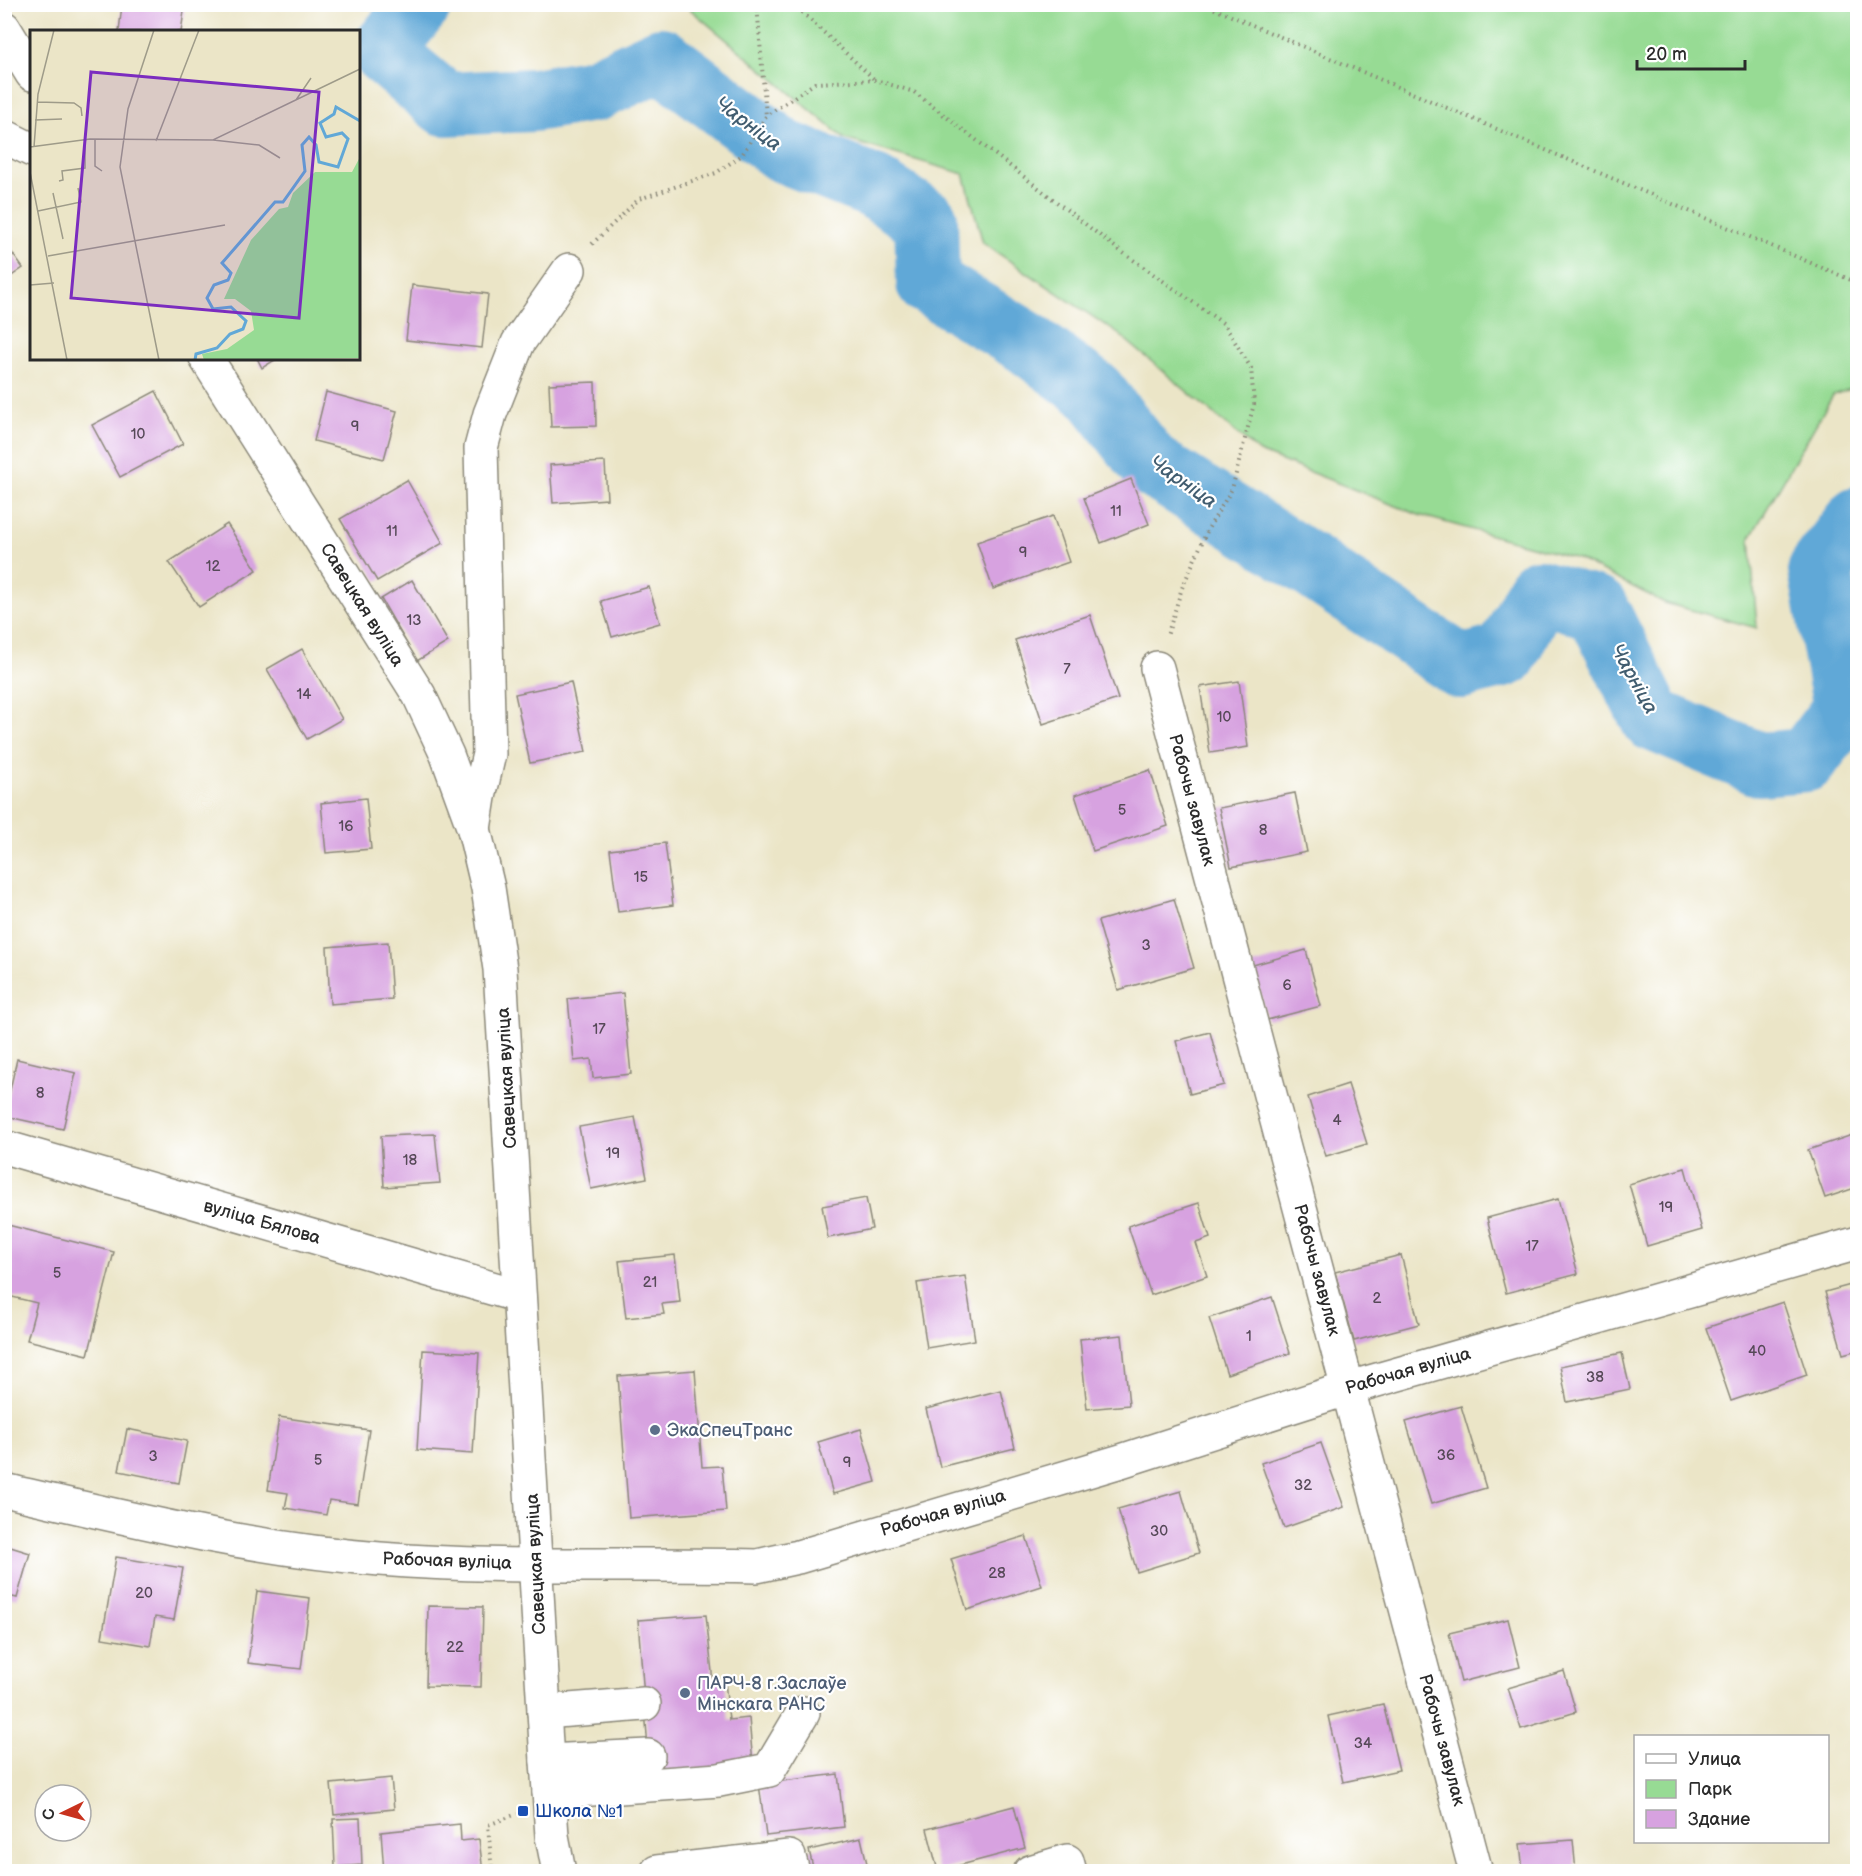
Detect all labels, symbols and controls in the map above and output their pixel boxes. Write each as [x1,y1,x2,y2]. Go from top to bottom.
inset map [30,30,360,360]
scale bar [1637,33,1745,71]
text: 20 m [1646,44,1687,65]
water label: Чарніца [710,91,786,157]
house number: 9 [351,417,359,436]
house number: 10 [131,425,145,444]
water label: Чарніца [1145,450,1221,514]
house number: 11 [1110,502,1122,521]
house number: 11 [386,522,398,541]
street label: Савецкая вуліца [316,540,409,671]
house number: 9 [1019,543,1027,562]
house number: 12 [206,557,220,576]
house number: 13 [406,611,422,630]
water label: Чарніца [1605,640,1663,718]
house number: 7 [1063,660,1071,679]
house number: 14 [297,685,311,704]
house number: 10 [1217,708,1231,727]
street label: Рабочы завулак [1164,732,1220,869]
house number: 5 [1118,801,1126,820]
house number: 16 [339,817,353,836]
house number: 8 [1259,821,1268,840]
house number: 15 [634,868,648,887]
house number: 3 [1141,936,1151,955]
house number: 6 [1282,976,1292,995]
street label: Савецкая вуліца [493,1007,521,1149]
house number: 17 [592,1020,606,1039]
house number: 8 [36,1084,45,1103]
house number: 4 [1332,1111,1342,1130]
house number: 19 [606,1144,620,1163]
house number: 18 [403,1151,418,1170]
street label: вуліца Бялова [201,1195,323,1249]
house number: 19 [1659,1198,1673,1217]
street label: Рабочы завулак [1289,1202,1345,1339]
house number: 17 [1525,1237,1539,1256]
house number: 5 [53,1264,61,1283]
house number: 21 [643,1273,657,1292]
house number: 2 [1373,1289,1382,1308]
house number: 1 [1246,1327,1252,1346]
house number: 40 [1748,1342,1766,1361]
street label: Рабочая вуліца [1343,1343,1474,1399]
house number: 38 [1586,1368,1604,1387]
place label: ЭкаСпецТранс [667,1420,793,1441]
marker: ЭкаСпецТранс [648,1423,662,1437]
house number: 36 [1437,1446,1455,1465]
house number: 3 [148,1447,158,1466]
house number: 5 [314,1451,322,1470]
house number: 9 [843,1453,851,1472]
house number: 32 [1294,1476,1312,1495]
street label: Рабочая вуліца [878,1485,1009,1541]
street label: Савецкая вуліца [522,1493,550,1635]
house number: 30 [1150,1522,1168,1541]
street label: Рабочая вуліца [382,1548,513,1574]
house number: 28 [988,1564,1006,1583]
house number: 20 [135,1584,153,1603]
house number: 22 [446,1638,464,1657]
street label: Рабочы завулак [1414,1672,1470,1809]
place label: ПАРЧ-8 г.Заслаўе Мінскага РАНС [697,1673,846,1715]
marker: ПАРЧ-8 г.Заслаўе Мінскага РАНС [678,1686,692,1700]
house number: 34 [1354,1734,1372,1753]
legend [1634,1735,1829,1843]
text: Улица [1688,1749,1742,1770]
text: Парк [1688,1779,1732,1800]
north arrow [33,1783,93,1843]
place label: Школа №1 [535,1801,623,1822]
marker: Школа №1 [516,1804,530,1818]
text: С [40,1808,60,1821]
text: Здание [1688,1809,1750,1830]

